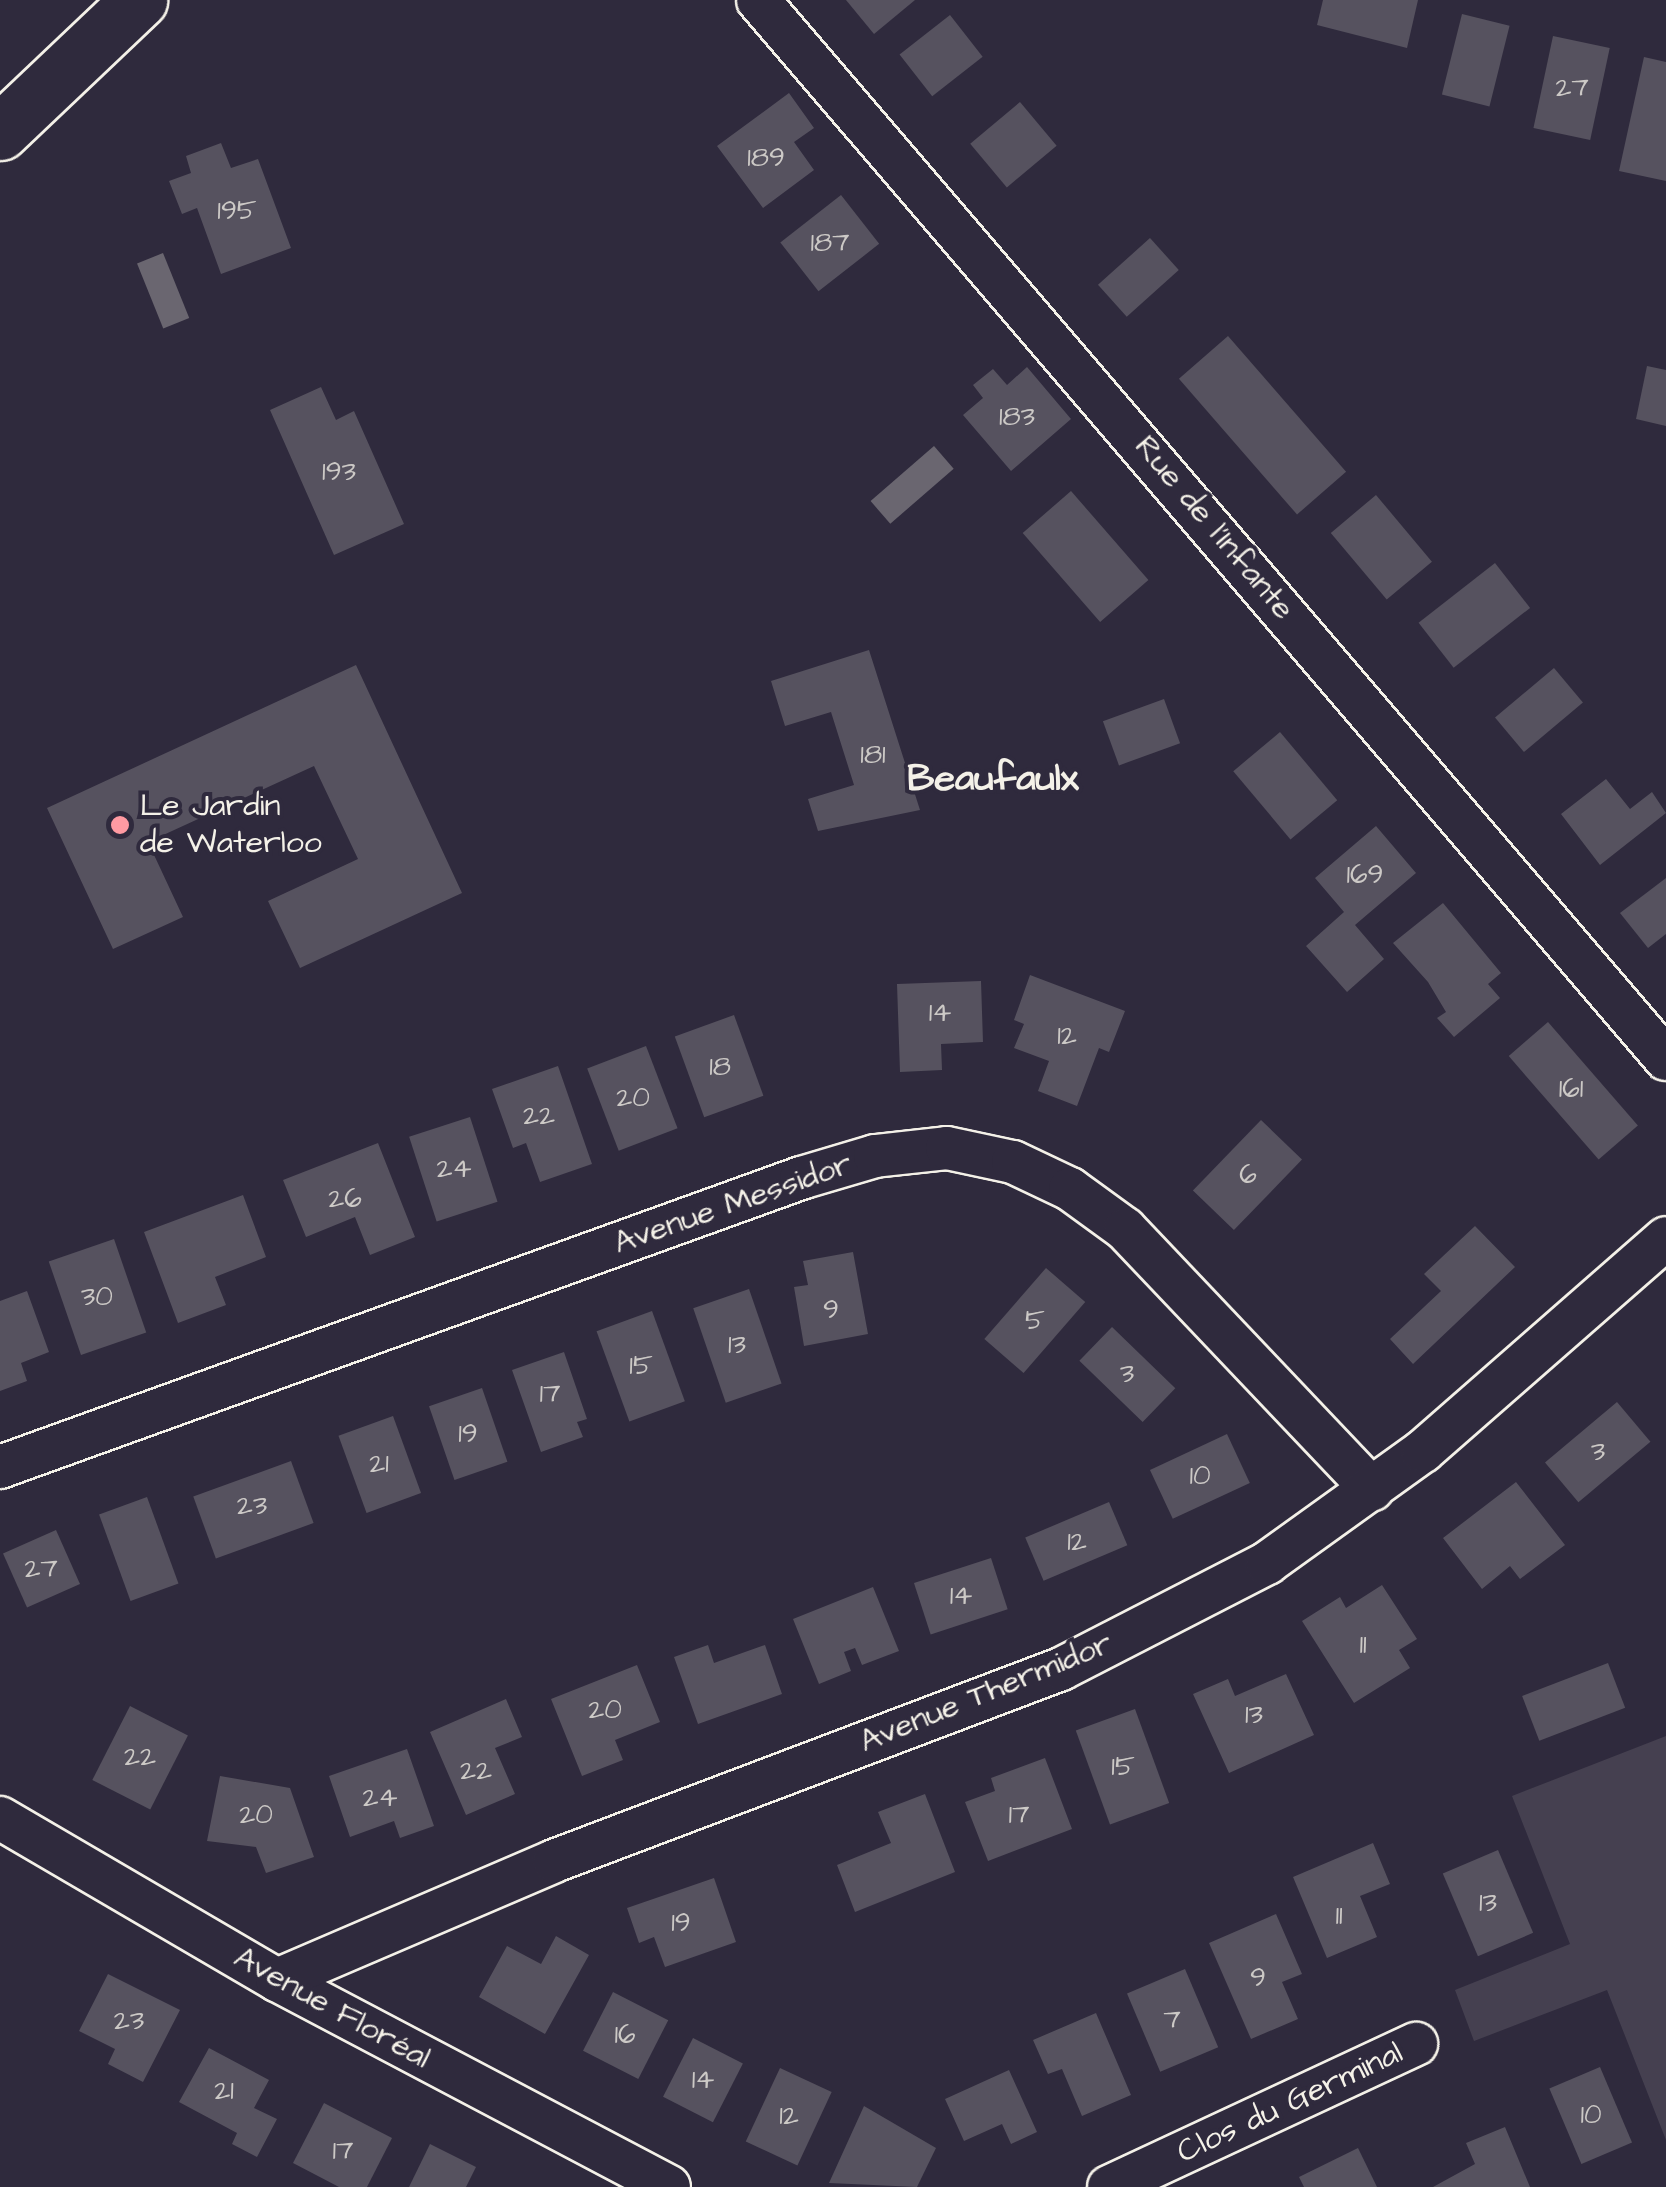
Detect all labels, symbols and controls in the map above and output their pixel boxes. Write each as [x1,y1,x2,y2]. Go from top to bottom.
house number: 27 [1555,71,1589,105]
house number: 189 [747,141,785,175]
house number: 195 [217,194,257,228]
house number: 187 [811,226,849,260]
house number: 183 [999,400,1035,434]
street label: Rue de l'Infante [1126,428,1302,628]
house number: 193 [322,455,356,489]
house number: 181 [860,738,886,772]
district label: Beaufaulx [907,757,1079,803]
place label: Le Jardin de Waterloo [140,788,322,863]
marker: Le Jardin de Waterloo [109,814,131,836]
house number: 169 [1346,858,1384,892]
house number: 14 [929,996,951,1030]
house number: 12 [1057,1019,1077,1053]
house number: 18 [709,1050,731,1084]
house number: 161 [1559,1072,1583,1106]
house number: 20 [616,1081,650,1115]
house number: 22 [523,1099,555,1133]
street label: Avenue Messidor [609,1145,857,1263]
house number: 24 [436,1152,472,1186]
house number: 6 [1239,1158,1257,1192]
house number: 26 [328,1182,362,1216]
house number: 30 [81,1280,113,1314]
house number: 9 [823,1293,839,1327]
house number: 5 [1025,1304,1045,1338]
house number: 13 [728,1328,746,1362]
house number: 15 [629,1349,653,1383]
house number: 3 [1120,1357,1134,1391]
house number: 17 [540,1377,560,1411]
house number: 19 [458,1417,478,1451]
house number: 3 [1591,1435,1605,1469]
house number: 21 [369,1447,389,1481]
house number: 10 [1189,1459,1211,1493]
house number: 23 [237,1489,267,1523]
house number: 12 [1067,1525,1087,1559]
house number: 27 [24,1552,58,1586]
house number: 14 [950,1579,972,1613]
street label: Avenue Thermidor [854,1625,1118,1761]
house number: 11 [1359,1628,1367,1662]
house number: 20 [588,1693,622,1727]
house number: 13 [1245,1698,1263,1732]
house number: 22 [124,1740,156,1774]
house number: 15 [1111,1750,1135,1784]
house number: 22 [460,1754,492,1788]
house number: 24 [362,1781,398,1815]
house number: 20 [239,1798,273,1832]
house number: 17 [1009,1798,1029,1832]
house number: 13 [1479,1886,1497,1920]
house number: 11 [1335,1899,1343,1933]
house number: 19 [671,1906,691,1940]
street label: Avenue Floréal [227,1938,437,2078]
house number: 9 [1250,1961,1266,1995]
house number: 7 [1163,2003,1181,2037]
house number: 23 [114,2004,144,2038]
house number: 16 [614,2018,636,2052]
street label: Clos du Germinal [1171,2034,1409,2172]
house number: 14 [692,2063,714,2097]
house number: 21 [214,2074,234,2108]
house number: 10 [1580,2098,1602,2132]
house number: 12 [779,2099,799,2133]
house number: 17 [333,2134,353,2168]

